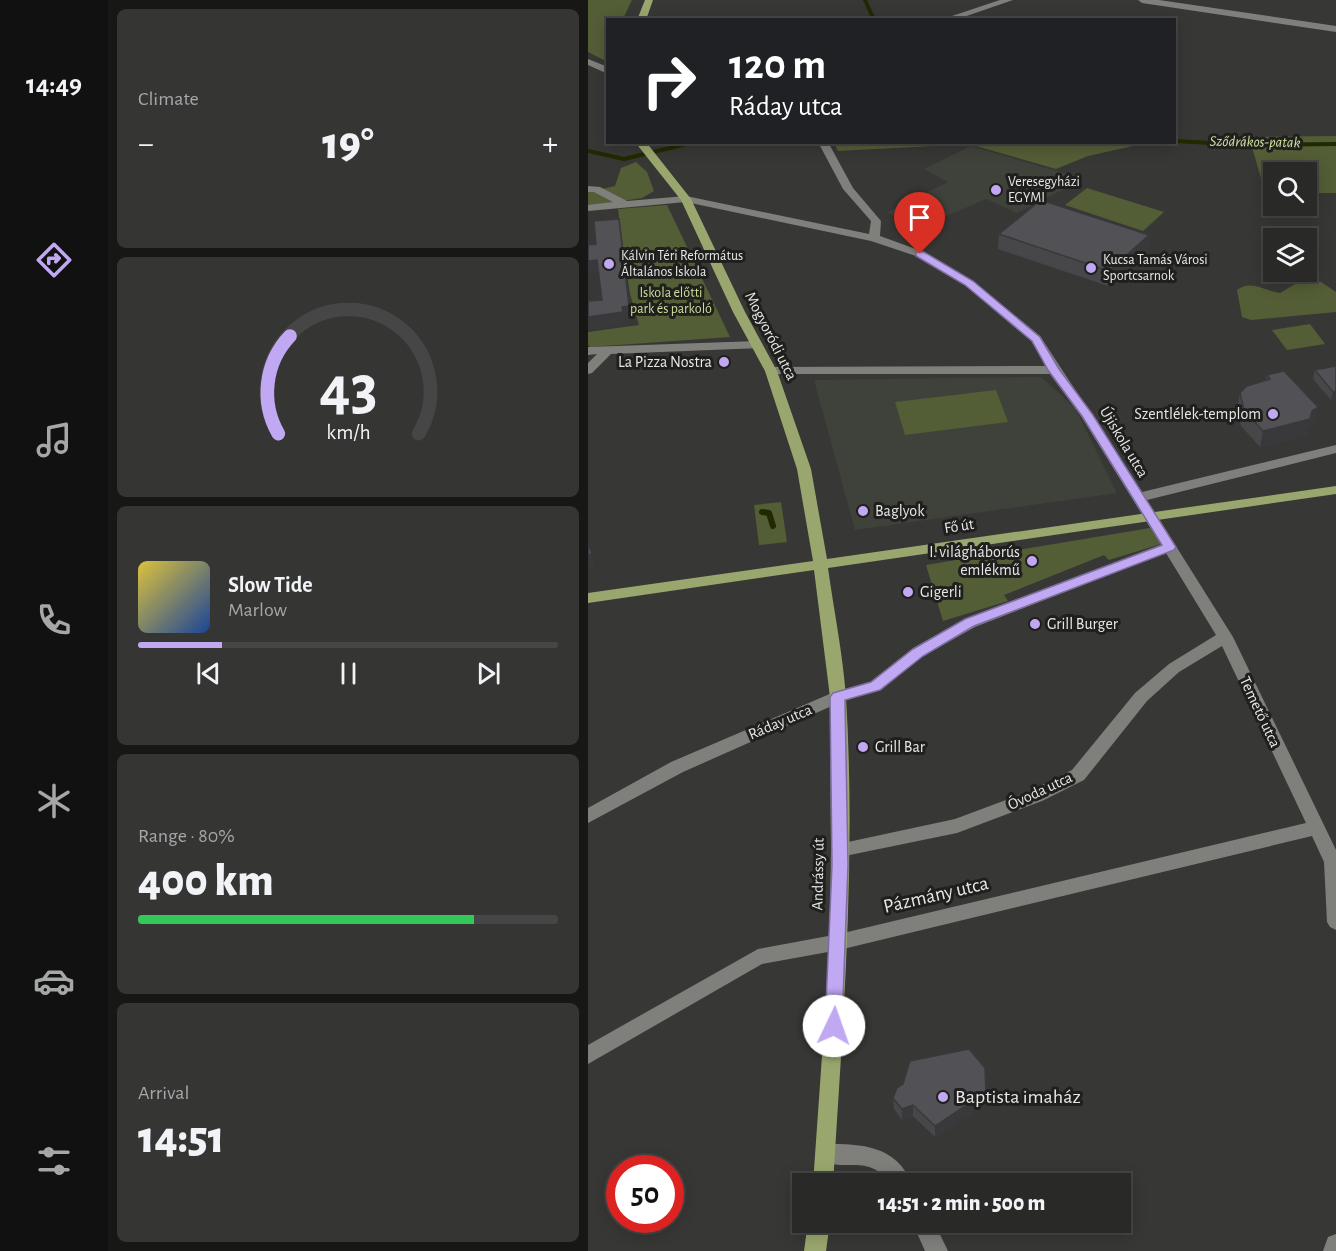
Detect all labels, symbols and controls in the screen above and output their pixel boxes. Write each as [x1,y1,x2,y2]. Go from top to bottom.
icon: right [630,42,708,120]
text: 120 m [729,44,826,86]
text: 14:49 [26,71,82,98]
text: Climate [138,89,199,109]
text: Ráday utca [729,93,843,120]
text: 19° [322,122,374,167]
text: − [138,128,154,161]
text: + [542,128,558,161]
water label: Sződrákos-patak [1209,134,1301,150]
map controls [1263,162,1317,282]
button: search [1263,162,1317,216]
place label: Veresegyházi EGYMI [1008,175,1080,205]
marker: Veresegyházi EGYMI [989,183,1003,197]
pin [894,192,945,254]
icon: arrive [903,201,936,234]
button: layers [1263,228,1317,282]
icon: directions [33,239,75,281]
place label: Kálvin Téri Református Általános Iskola [621,249,743,279]
place label: Kucsa Tamás Városi Sportcsarnok [1103,253,1208,283]
marker: Kálvin Téri Református Általános Iskola [602,257,616,271]
marker: Kucsa Tamás Városi Sportcsarnok [1084,261,1098,275]
park label: Iskola előtti park és parkoló [630,286,712,316]
street label: Mogyoródi utca [741,289,800,383]
place label: La Pizza Nostra [618,354,712,370]
marker: La Pizza Nostra [717,355,731,369]
text: 43 [319,358,377,420]
street label: Újiskola utca [1096,403,1153,481]
place label: Szentlélek-templom [1134,406,1261,422]
marker: Szentlélek-templom [1266,407,1280,421]
icon: music [33,419,75,461]
text: km/h [326,423,370,444]
place label: Baglyok [875,503,925,520]
marker: Baglyok [856,504,870,518]
street label: Fő út [943,516,975,536]
place label: I. világháborús emlékmű [929,544,1020,578]
marker: I. világháborús emlékmű [1025,554,1039,568]
text: Slow Tide [228,574,313,596]
place label: Gigerli [920,584,962,600]
marker: Gigerli [901,585,915,599]
icon: phone [33,599,75,641]
text: Marlow [228,600,287,620]
place label: Grill Burger [1047,616,1119,632]
marker: Grill Burger [1028,617,1042,631]
icon: previous [192,657,225,690]
icon: pause [332,657,365,690]
icon: next [472,657,505,690]
street label: Temető utca [1237,674,1283,750]
street label: Ráday utca [746,701,814,743]
place label: Grill Bar [875,739,926,755]
marker: Grill Bar [856,740,870,754]
street label: Óvoda utca [1004,767,1075,813]
icon: climate [33,780,75,822]
text: Range · 80% [138,826,235,846]
street label: Andrássy út [809,838,828,910]
text: 400 km [138,859,274,904]
street label: Pázmány utca [882,873,990,917]
icon: car [33,960,75,1002]
position arrow [802,994,866,1058]
text: Arrival [138,1083,189,1103]
place label: Baptista imaház [955,1087,1081,1107]
marker: Baptista imaház [936,1090,950,1104]
text: 14:51 [138,1116,224,1161]
icon: filters [33,1140,75,1182]
speed limit sign: 50 [606,1155,684,1233]
text: 14:51 · 2 min · 500 m [878,1192,1045,1214]

